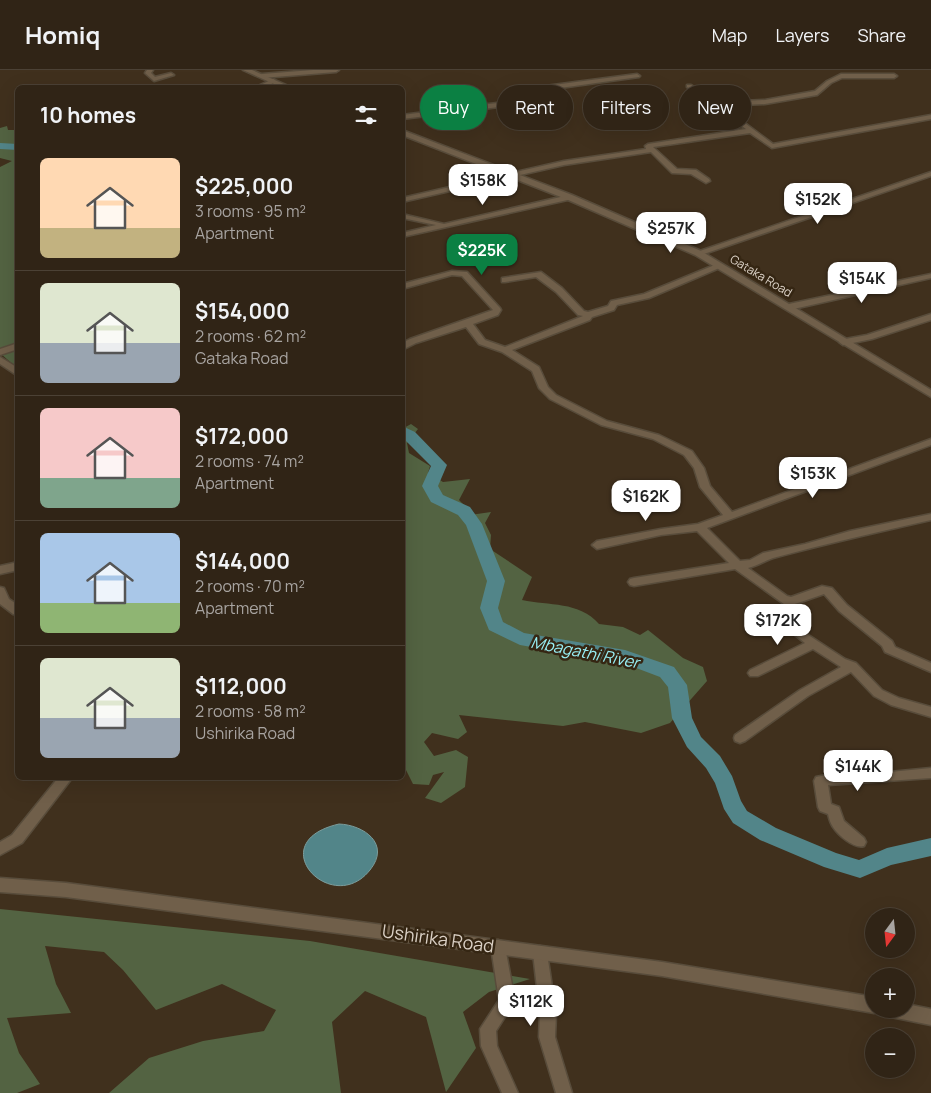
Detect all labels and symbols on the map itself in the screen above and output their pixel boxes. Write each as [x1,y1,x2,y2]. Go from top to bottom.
pin: $158K [448,164,518,206]
pin: $152K [783,182,853,225]
pin: $257K [636,212,706,254]
pin: $225K [447,234,517,276]
street label: Gataka Road [727,250,796,301]
pin: $154K [827,262,897,304]
pin: $153K [778,456,848,499]
pin: $162K [611,480,681,522]
pin: $172K [743,604,813,646]
water label: Mbagathi River [529,631,643,674]
pin: $144K [823,750,893,792]
north arrow [865,908,915,958]
street label: Ushirika Road [381,918,496,958]
pin: $112K [496,984,566,1027]

